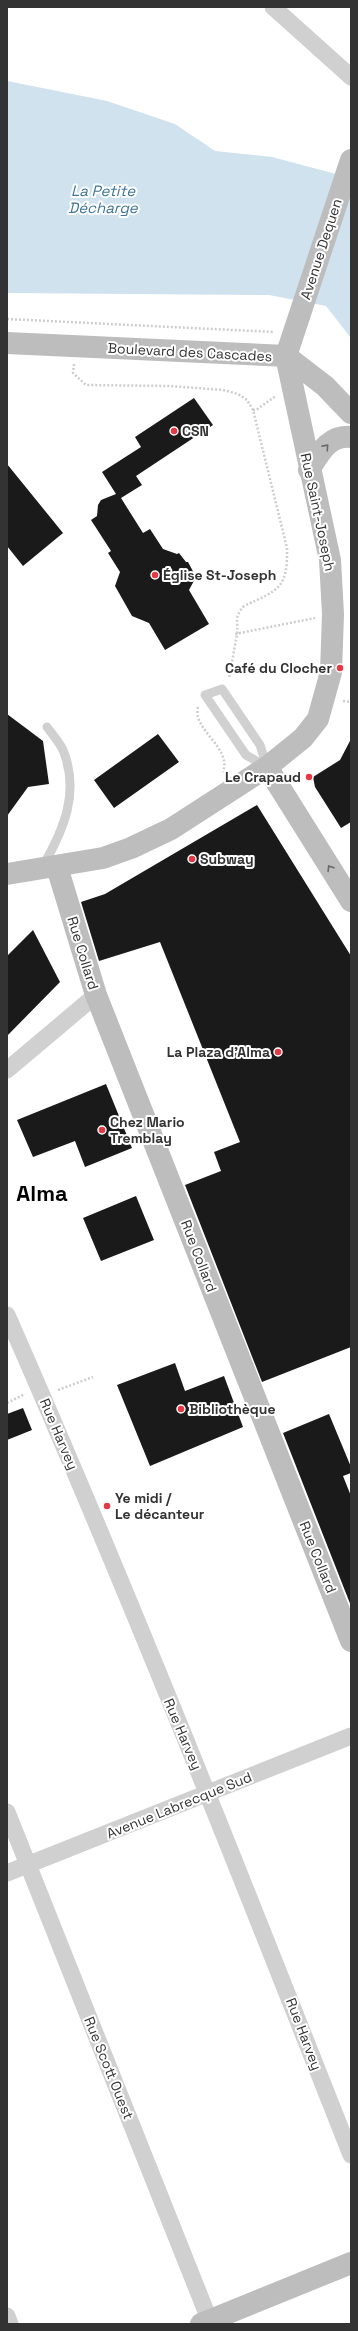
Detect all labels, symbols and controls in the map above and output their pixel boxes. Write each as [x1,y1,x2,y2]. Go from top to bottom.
water label: La Petite Décharge [68,181,139,217]
street label: Avenue Dequen [296,196,346,302]
street label: Boulevard des Cascades [107,339,273,365]
place label: CSN [182,422,209,440]
marker: CSN [169,426,179,436]
one-way arrow [321,444,328,452]
street label: Rue Saint-Joseph [297,451,339,573]
place label: Église St-Joseph [163,566,276,584]
marker: Église St-Joseph [150,570,160,580]
place label: Café du Clocher [225,659,332,677]
marker: Café du Clocher [335,663,345,673]
place label: Le Crapaud [225,768,301,786]
marker: Le Crapaud [304,772,314,782]
place label: Subway [200,850,254,868]
marker: Subway [187,854,197,864]
one-way arrow [328,865,335,872]
street label: Rue Collard [63,914,103,992]
place label: La Plaza d'Alma [167,1043,270,1061]
marker: La Plaza d'Alma [273,1047,283,1057]
place label: Chez Mario Tremblay [110,1113,185,1147]
marker: Chez Mario Tremblay [97,1125,107,1135]
district label: Alma [16,1179,68,1207]
street label: Rue Collard [177,1217,221,1295]
street label: Rue Harvey [36,1396,82,1472]
place label: Bibliothèque [189,1400,275,1418]
marker: Bibliothèque [176,1404,186,1414]
place label: Ye midi / Le décanteur [115,1489,205,1523]
marker: Ye midi / Le décanteur [102,1501,112,1511]
street label: Rue Collard [295,1518,341,1596]
street label: Rue Harvey [160,1696,206,1772]
street label: Avenue Labrecque Sud [104,1768,254,1842]
street label: Rue Harvey [282,1995,326,2073]
street label: Rue Scott Ouest [80,2014,138,2122]

